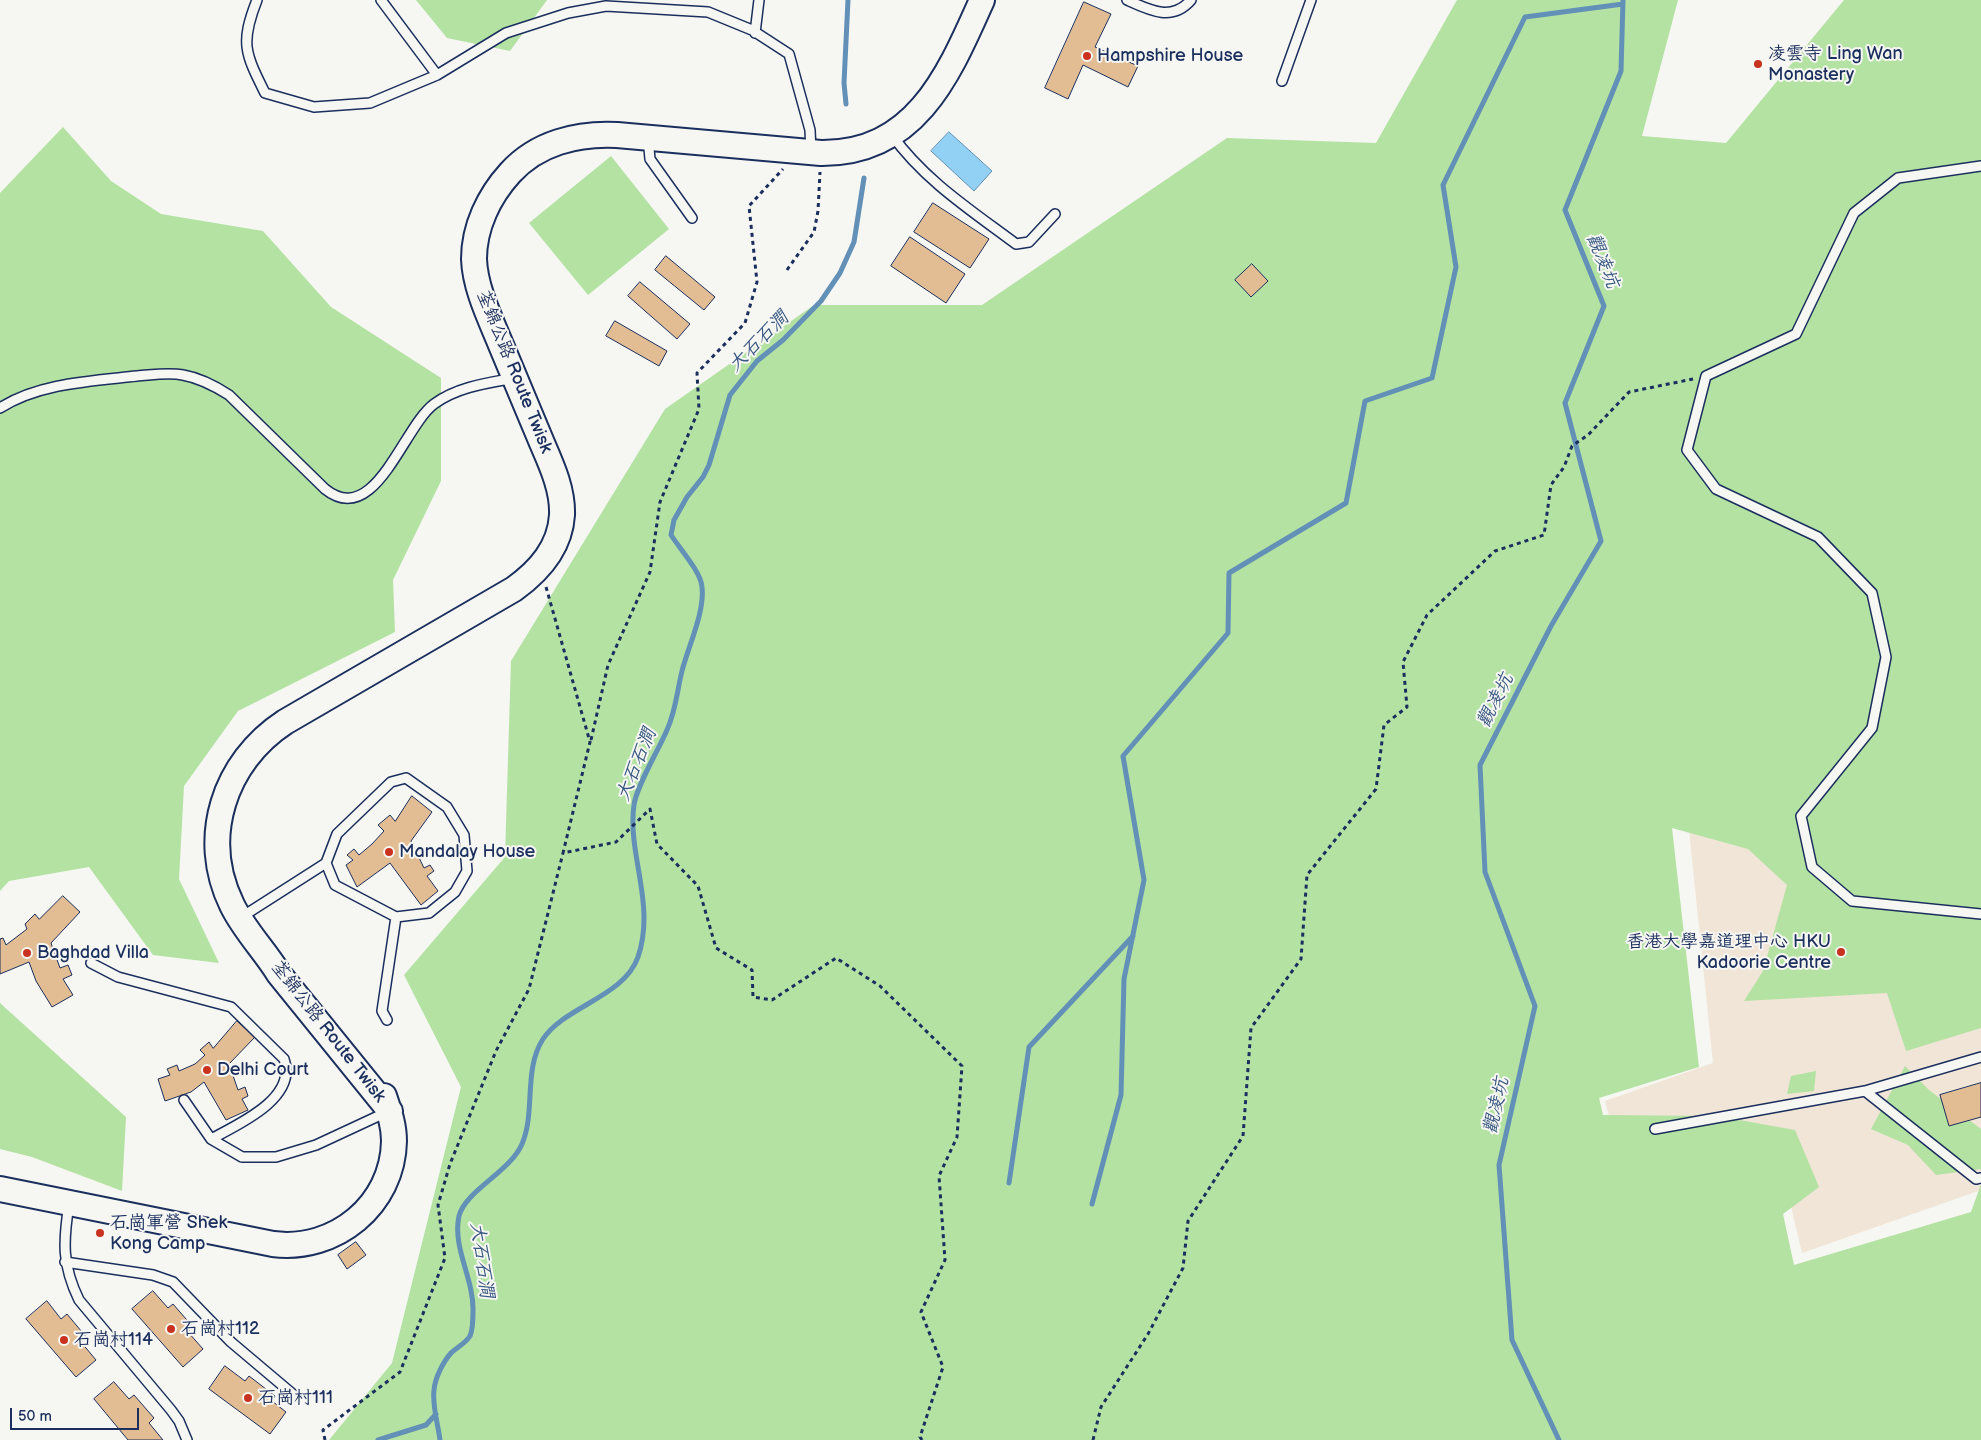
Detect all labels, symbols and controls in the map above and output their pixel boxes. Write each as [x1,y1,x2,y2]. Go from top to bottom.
place label: 凌雲寺 Ling Wan Monastery [1768,43,1903,86]
place label: Hampshire House [1097,45,1243,67]
marker: Hampshire House [1081,50,1093,62]
marker: 凌雲寺 Ling Wan Monastery [1752,58,1764,70]
water label: 觀凌坑 [1581,230,1623,292]
street label: 荃錦公路 Route Twisk [471,288,557,456]
water label: 大石石澗 [724,307,794,377]
water label: 觀凌坑 [1473,670,1519,732]
water label: 大石石澗 [612,725,662,805]
place label: Mandalay House [399,841,535,863]
marker: Mandalay House [383,846,395,858]
place label: 香港大學嘉道理中心 HKU Kadoorie Centre [1626,931,1831,974]
place label: Baghdad Villa [37,942,149,964]
marker: 香港大學嘉道理中心 HKU Kadoorie Centre [1835,946,1847,958]
marker: Baghdad Villa [21,947,33,959]
street label: 荃錦公路 Route Twisk [266,957,390,1107]
place label: Delhi Court [217,1059,309,1081]
marker: Delhi Court [201,1064,213,1076]
water label: 觀凌坑 [1479,1076,1515,1136]
place label: 石崗軍營 Shek Kong Camp [110,1212,227,1254]
water label: 大石石澗 [464,1221,498,1299]
marker: 石崗軍營 Shek Kong Camp [94,1227,106,1239]
place label: 石崗村112 [181,1318,260,1340]
marker: 石崗村112 [165,1323,177,1335]
place label: 石崗村114 [74,1329,153,1351]
marker: 石崗村114 [58,1334,70,1346]
place label: 石崗村111 [258,1387,333,1409]
marker: 石崗村111 [242,1392,254,1404]
scale bar [12,1398,141,1430]
text: 50 m [18,1407,52,1426]

